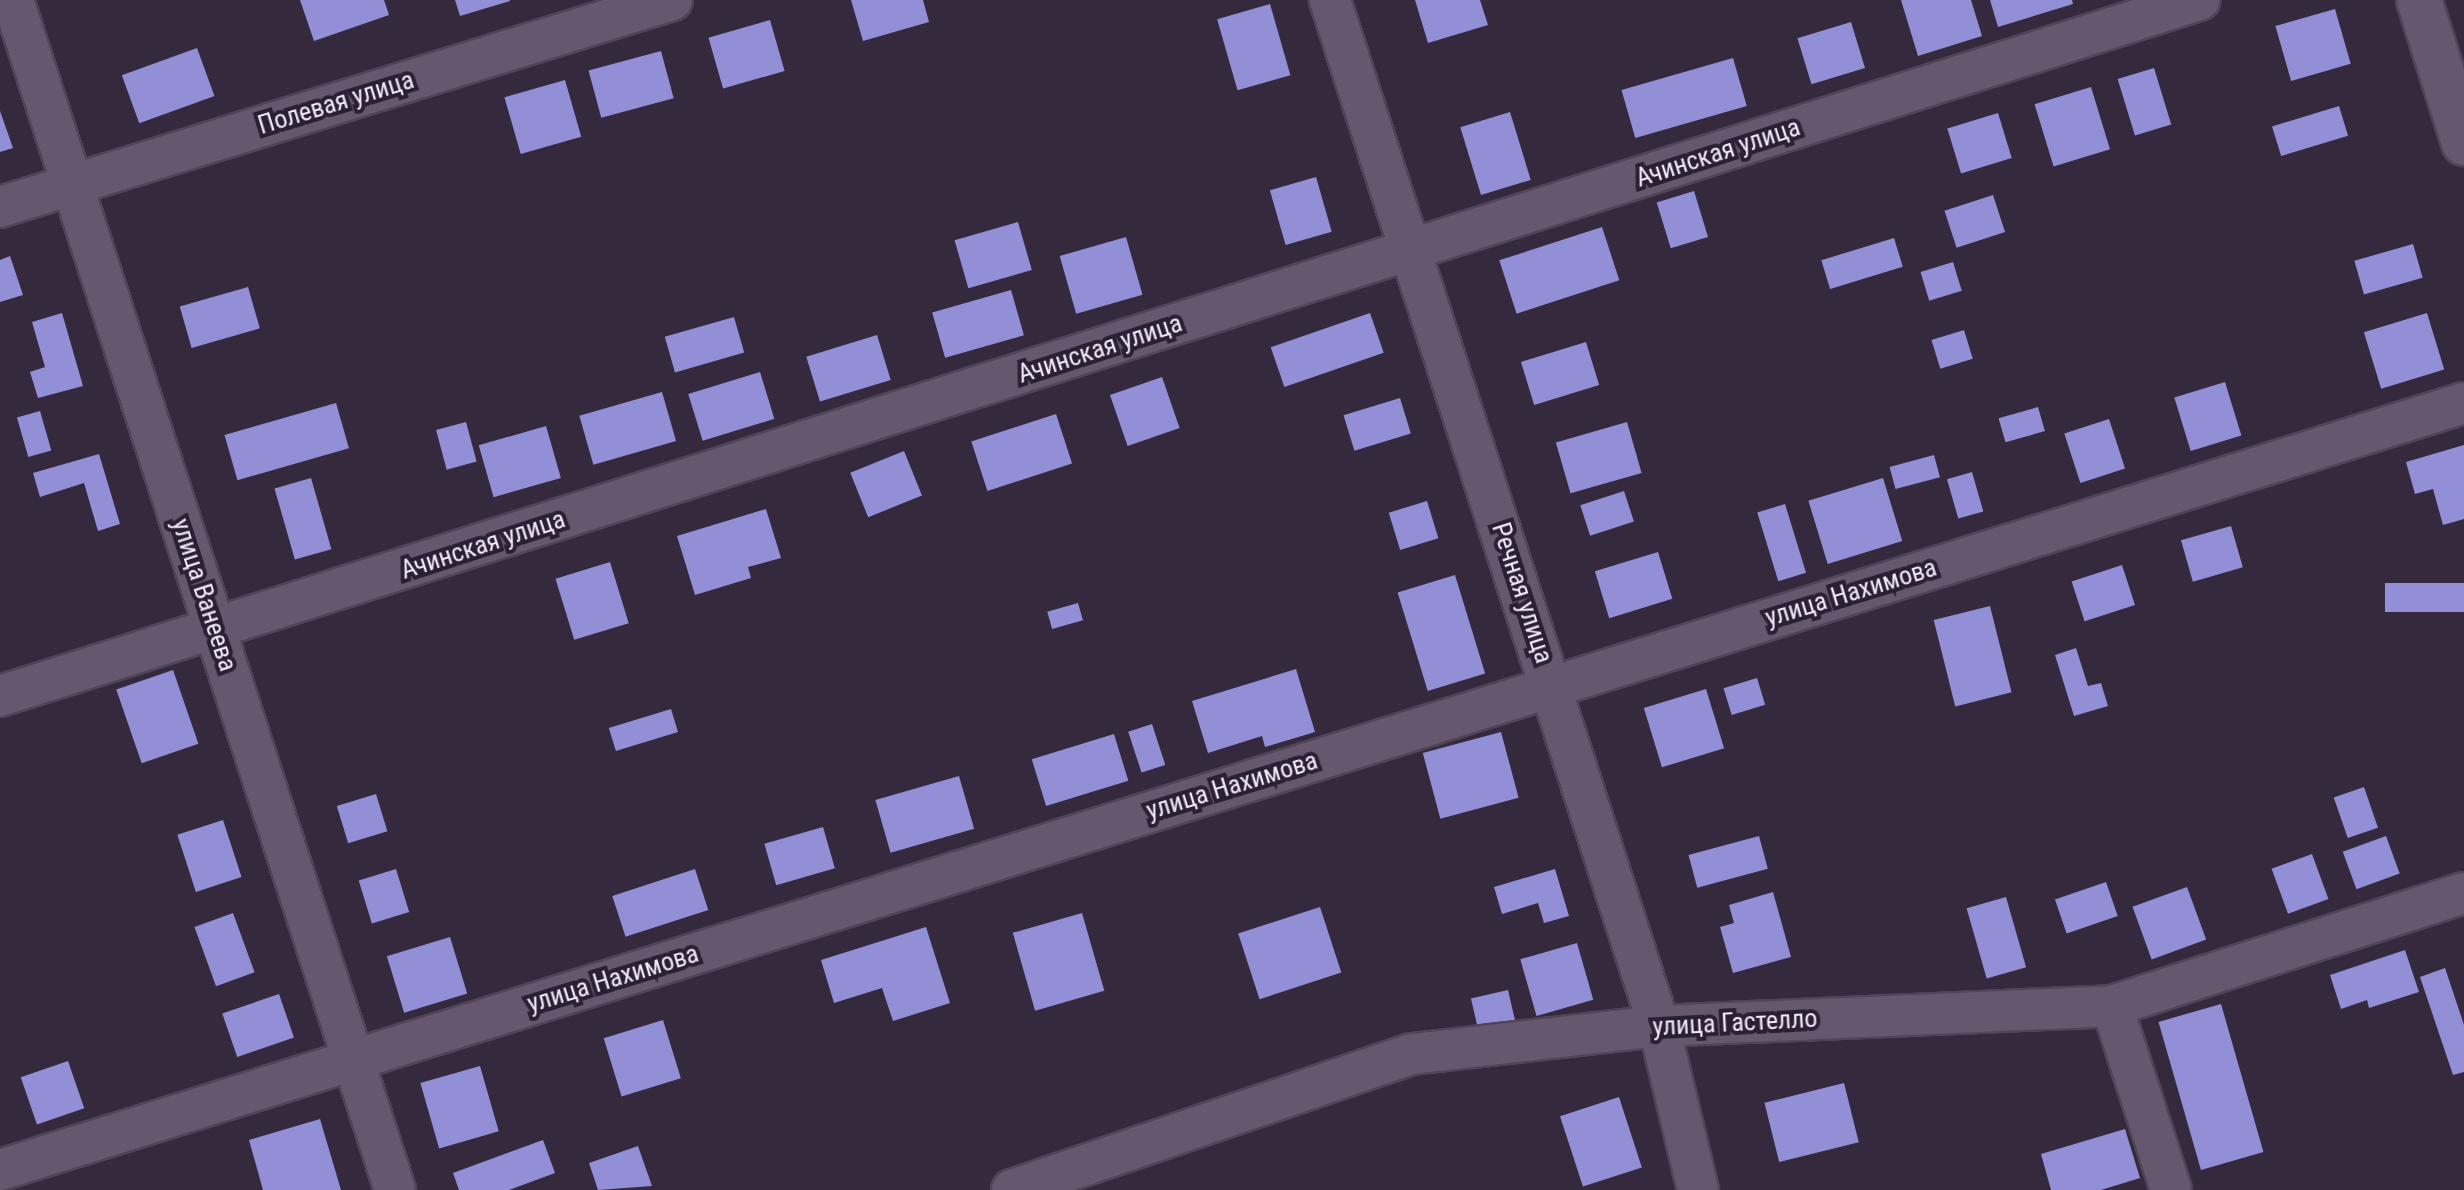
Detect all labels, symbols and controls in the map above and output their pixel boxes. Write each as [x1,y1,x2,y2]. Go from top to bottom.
street label: Полевая улица [254,64,418,142]
street label: Ачинская улица [1632,112,1804,194]
street label: Ачинская улица [1014,308,1186,390]
street label: Ачинская улица [397,504,569,586]
street label: улица Ванеева [165,515,243,675]
street label: Речная улица [1485,519,1559,667]
street label: улица Нахимова [1762,552,1940,634]
street label: улица Нахимова [1143,745,1321,827]
street label: улица Нахимова [524,938,702,1020]
street label: улица Гастелло [1652,1003,1818,1043]

